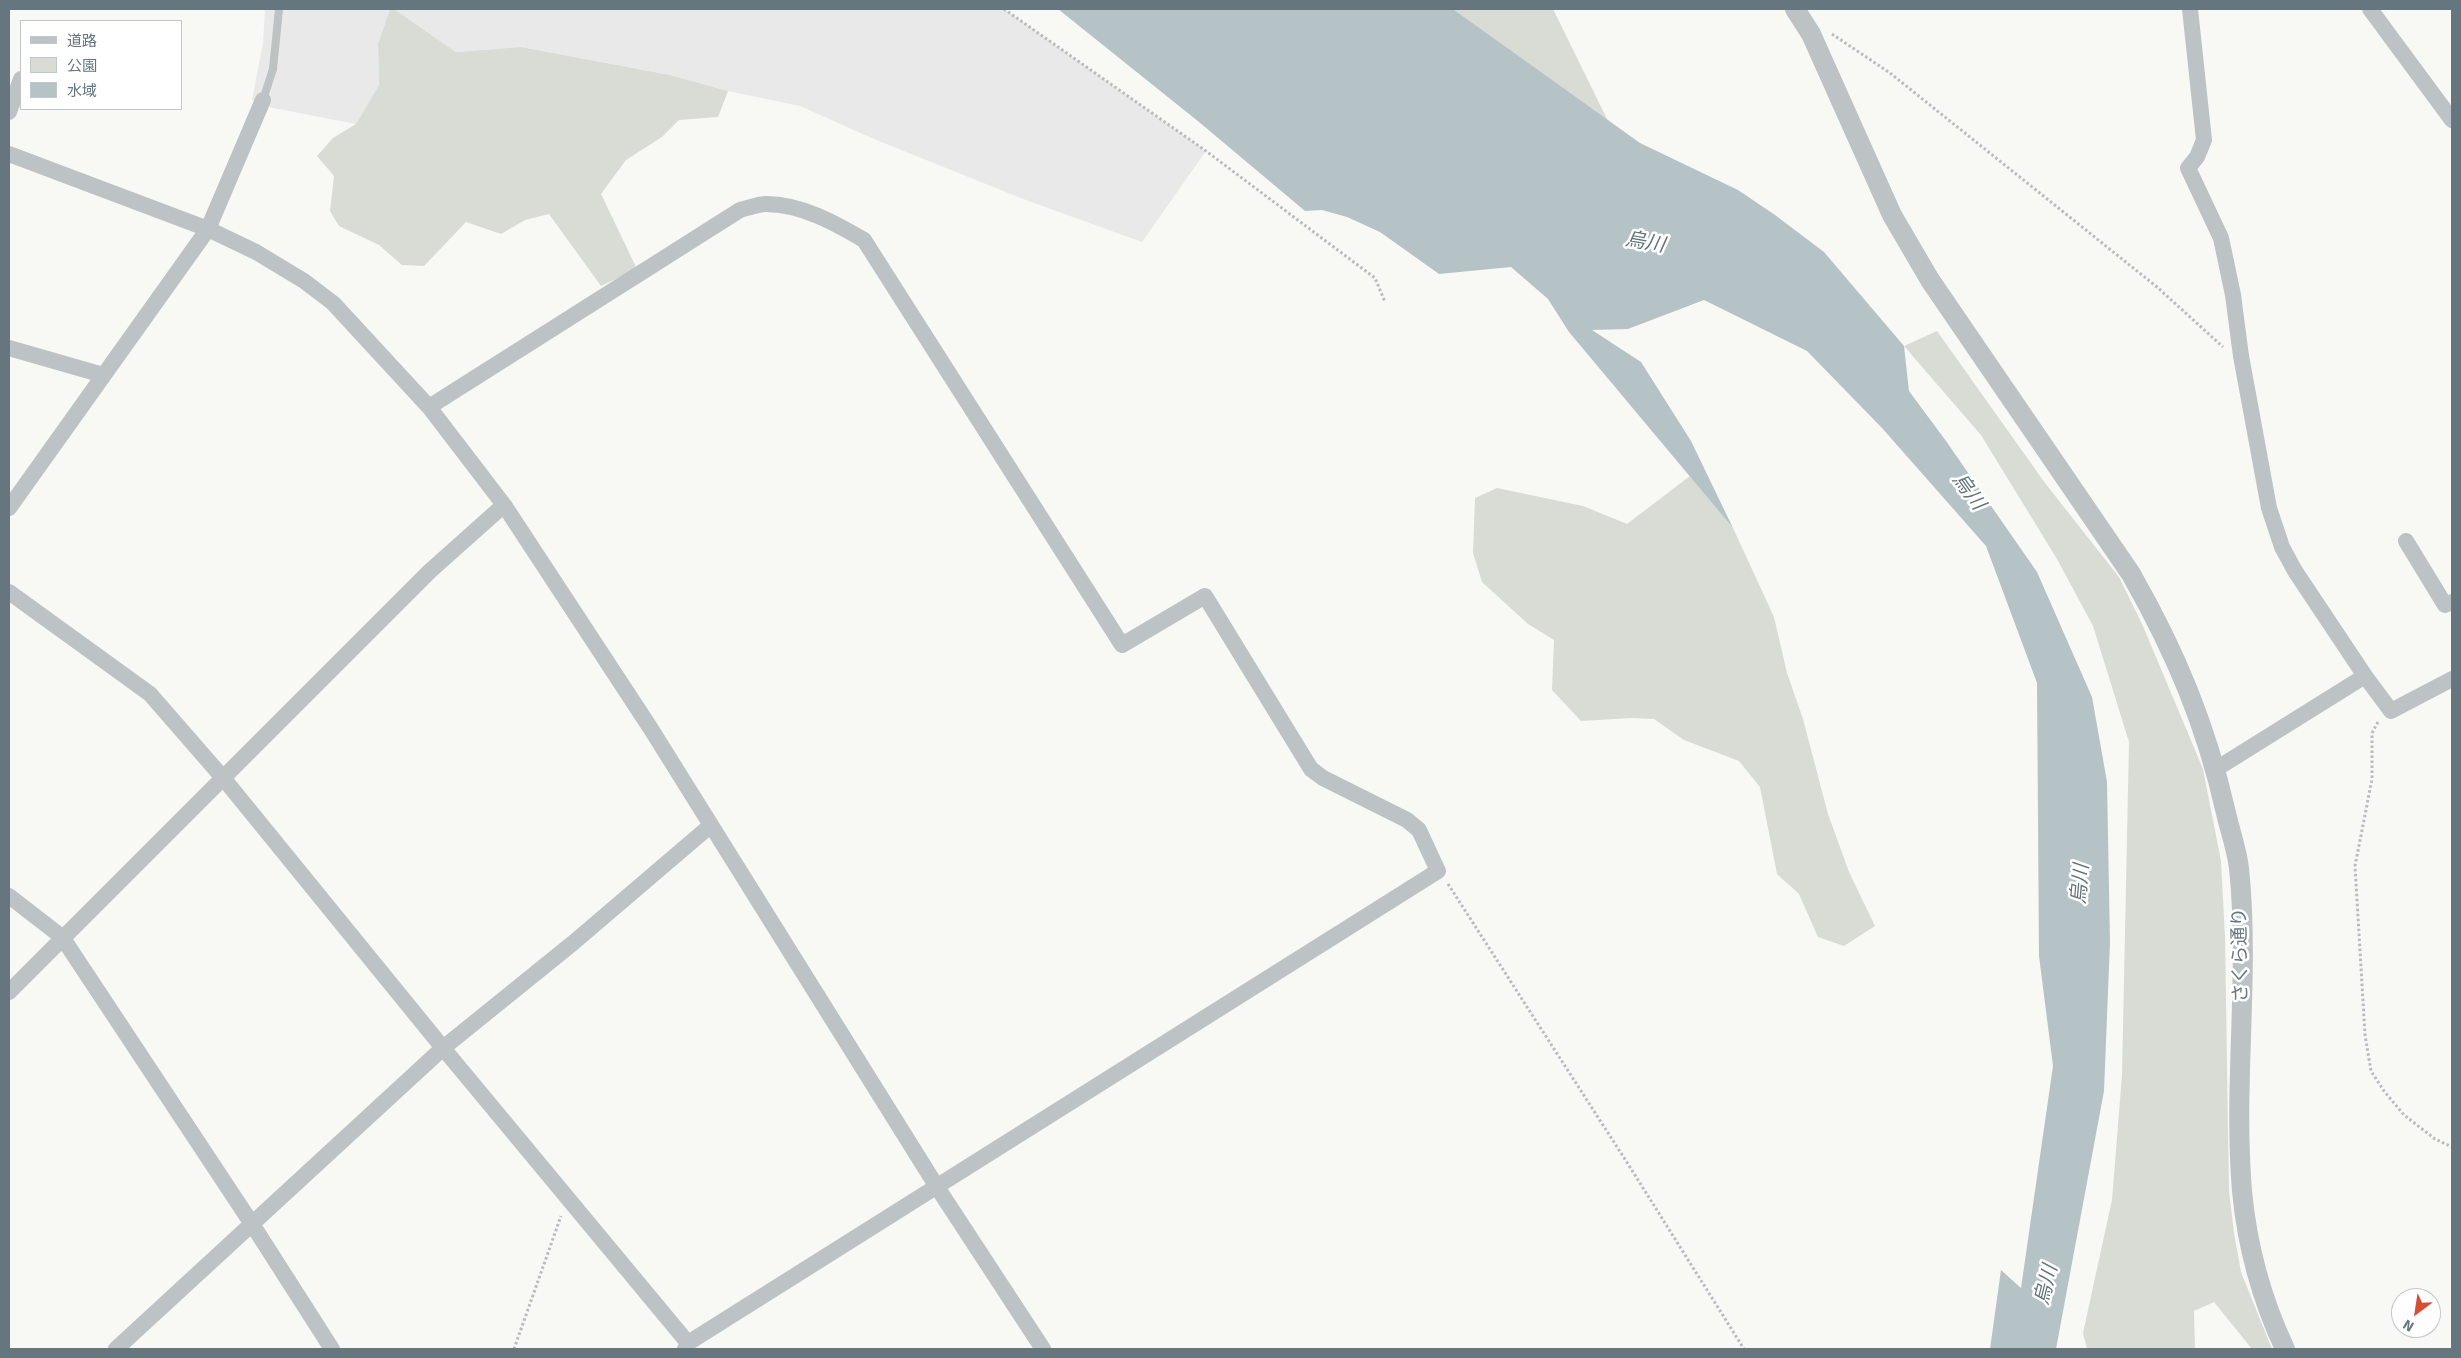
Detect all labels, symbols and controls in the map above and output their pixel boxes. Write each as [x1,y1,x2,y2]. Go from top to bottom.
legend [20,20,182,110]
text: 道路 [67,32,97,50]
text: 公園 [67,57,97,75]
text: 水域 [67,82,97,100]
water label: 烏川 [1623,228,1667,258]
water label: 烏川 [1947,469,1989,515]
water label: 烏川 [2067,863,2095,905]
street label: さくら通り [2229,907,2253,1003]
water label: 烏川 [2031,1263,2063,1307]
north arrow [2391,1288,2441,1338]
text: N [2400,1316,2417,1335]

